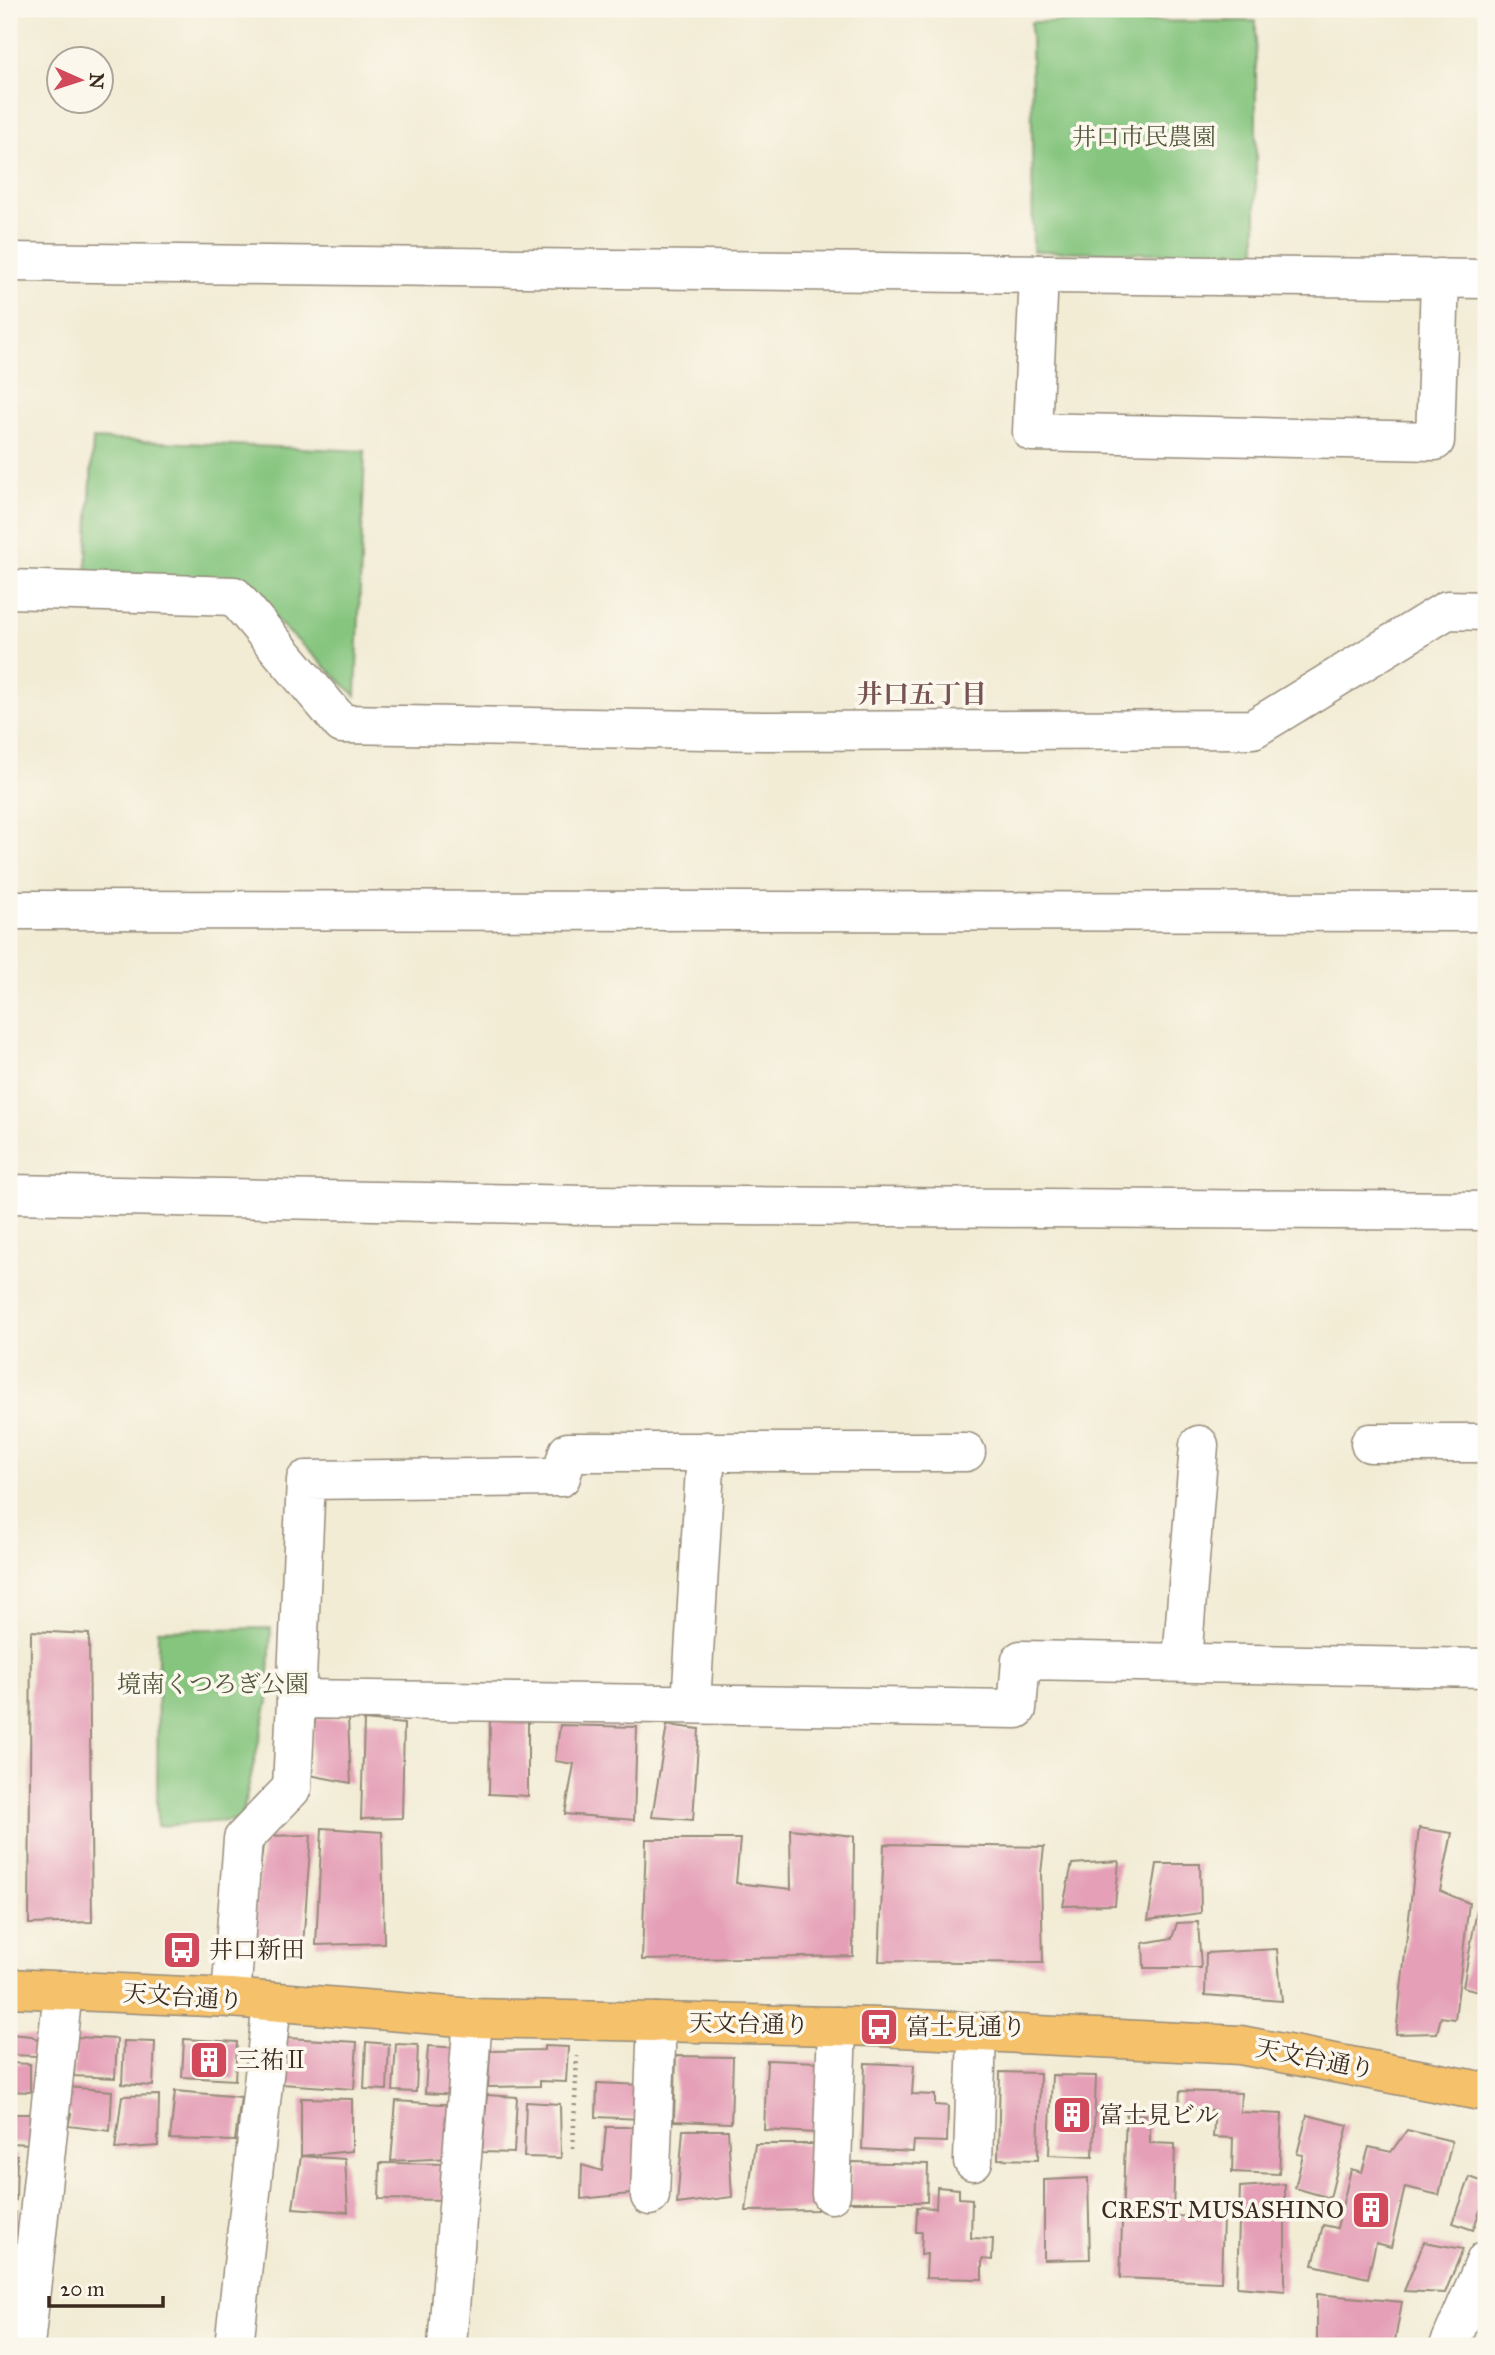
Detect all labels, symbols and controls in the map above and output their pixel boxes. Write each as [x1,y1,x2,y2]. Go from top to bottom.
north arrow [46,46,116,116]
text: N [85,72,108,90]
park label: 井口市民農園 [1072,122,1216,152]
district label: 井口五丁目 [857,678,987,710]
park label: 境南くつろぎ公園 [117,1669,309,1699]
bus stop icon: 井口新田 [161,1929,203,1971]
place label: 井口新田 [209,1935,305,1965]
street label: 天文台通り [122,1978,244,2016]
bus stop icon: 富士見通り [858,2006,900,2048]
street label: 天文台通り [689,2008,809,2040]
place label: 富士見通り [906,2012,1026,2042]
street label: 天文台通り [1253,2033,1377,2085]
building icon: 三祐Ⅱ [188,2039,230,2081]
place label: 三祐Ⅱ [236,2045,308,2075]
building icon: 富士見ビル [1051,2094,1093,2136]
place label: 富士見ビル [1099,2100,1219,2130]
building icon: CREST MUSASHINO [1350,2189,1392,2231]
place label: CREST MUSASHINO [1101,2195,1344,2225]
scale bar [49,2264,163,2308]
text: 20 m [60,2276,105,2302]

